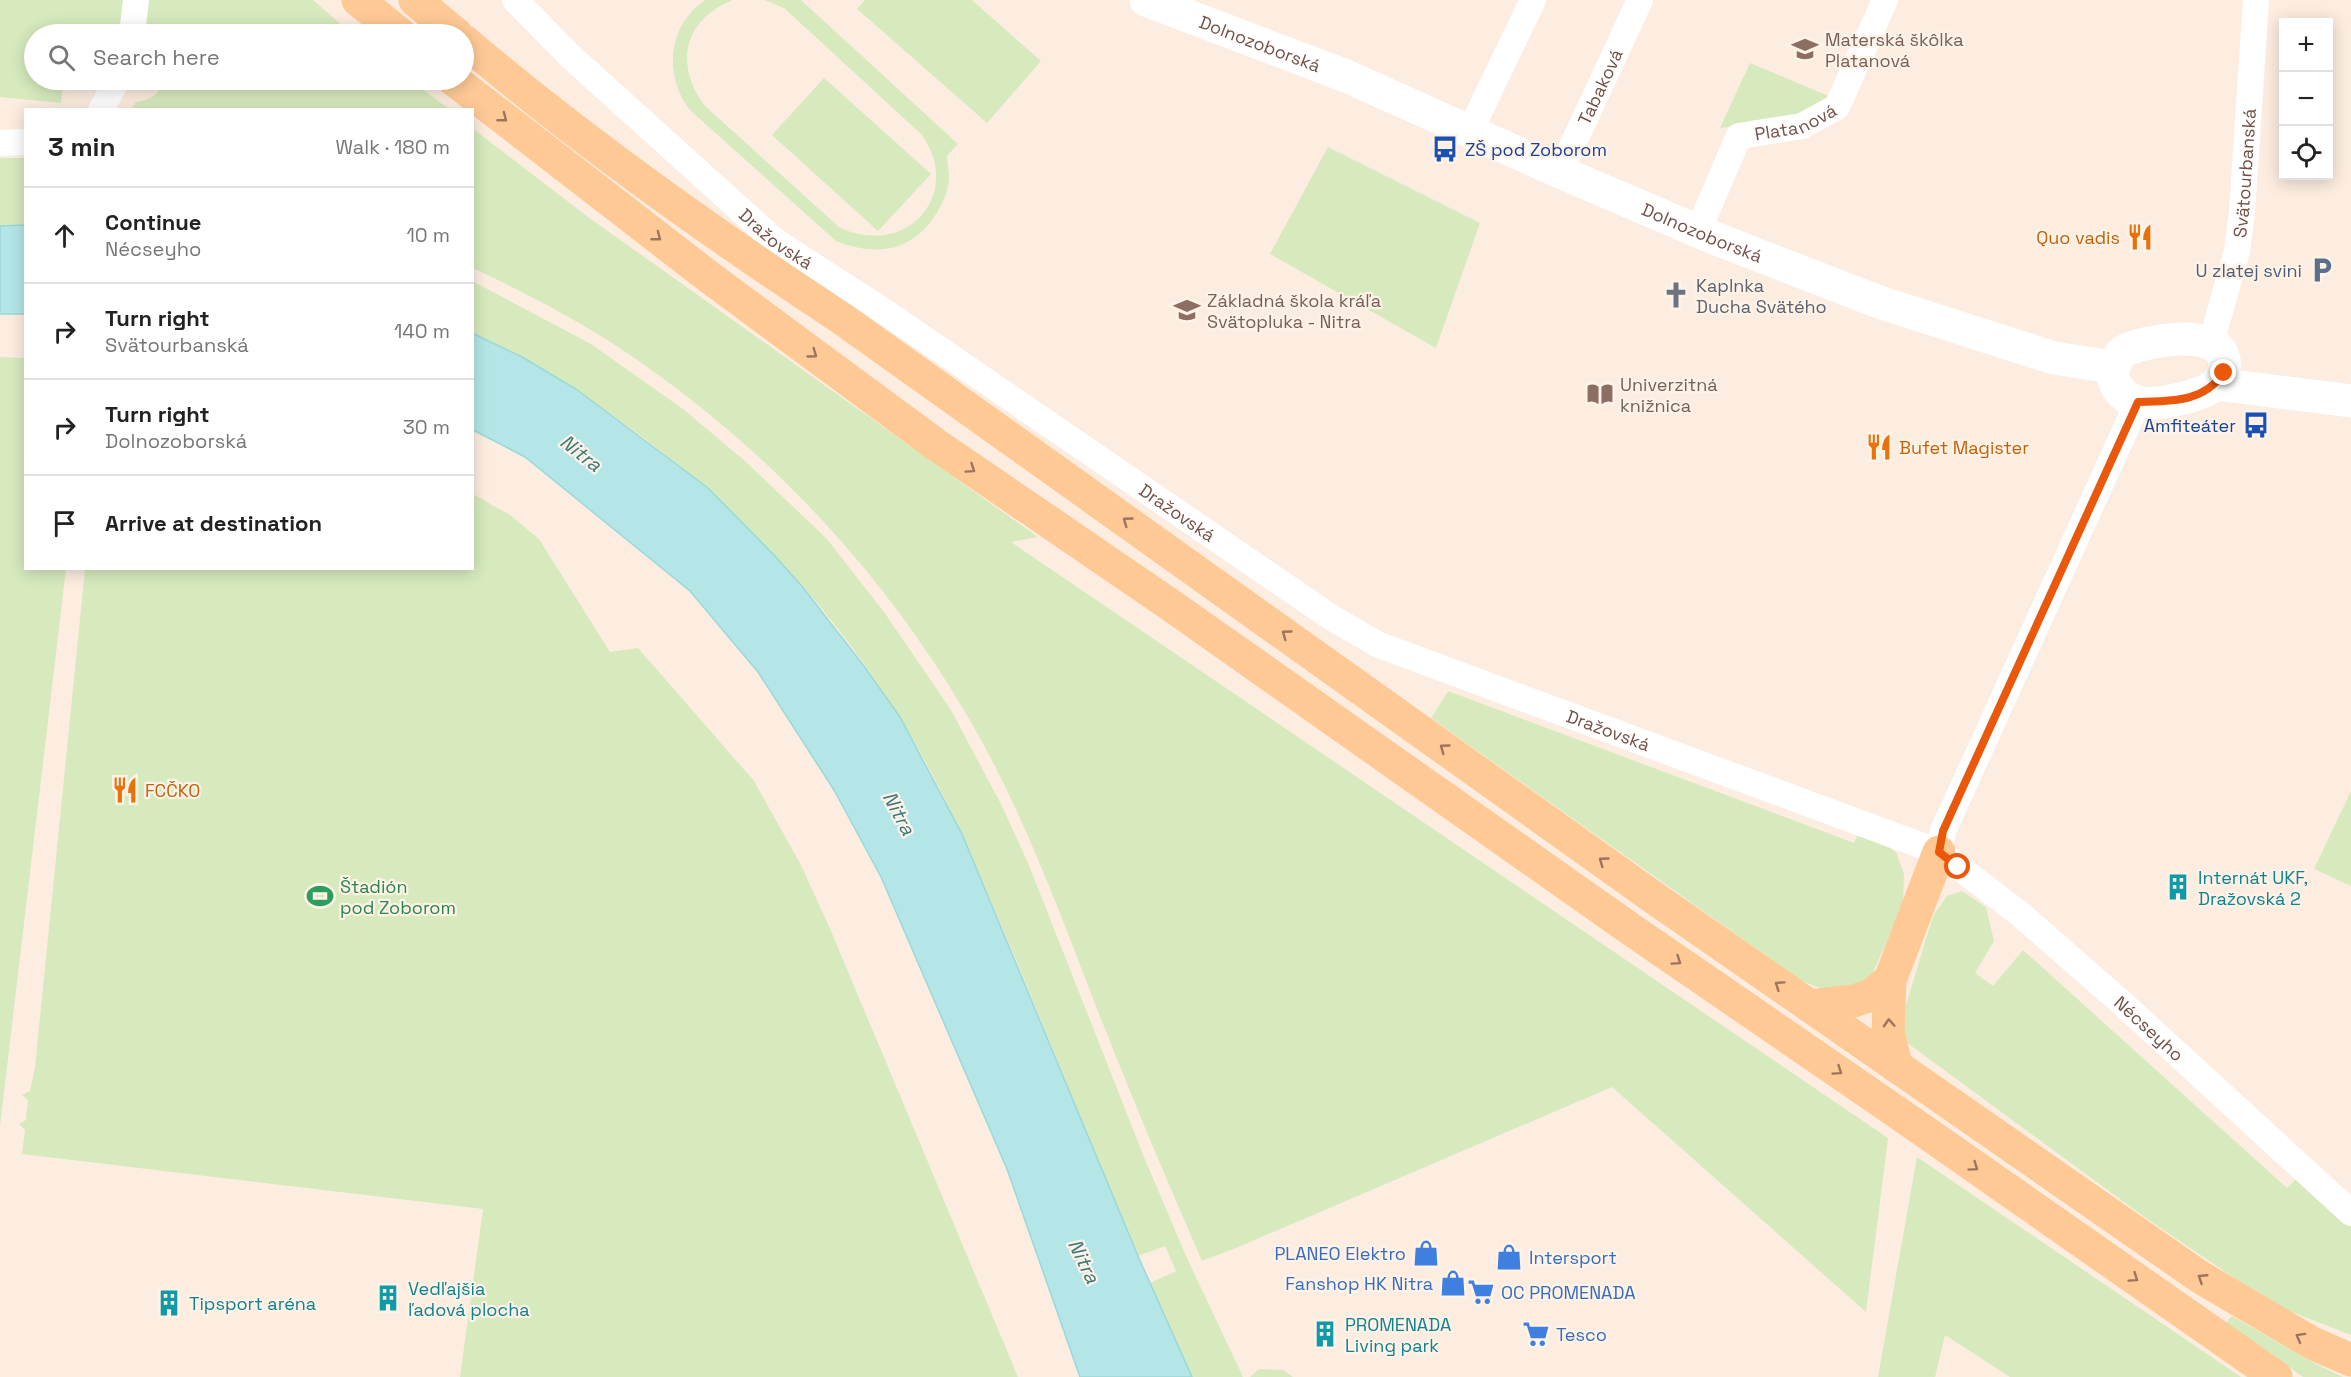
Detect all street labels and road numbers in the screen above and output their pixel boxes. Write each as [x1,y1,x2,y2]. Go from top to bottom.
street label: Dolnozoborská [1196,10,1324,77]
street label: Tabaková [1572,45,1627,128]
street label: Platanová [1753,98,1840,145]
street label: Svätourbanská [2227,108,2260,239]
street label: Dolnozoborská [1639,197,1766,267]
street label: Dražovská [734,203,817,274]
street label: Dražovská [1135,478,1220,546]
street label: Dražovská [1563,704,1653,756]
street label: Nécseyho [2110,990,2189,1066]

